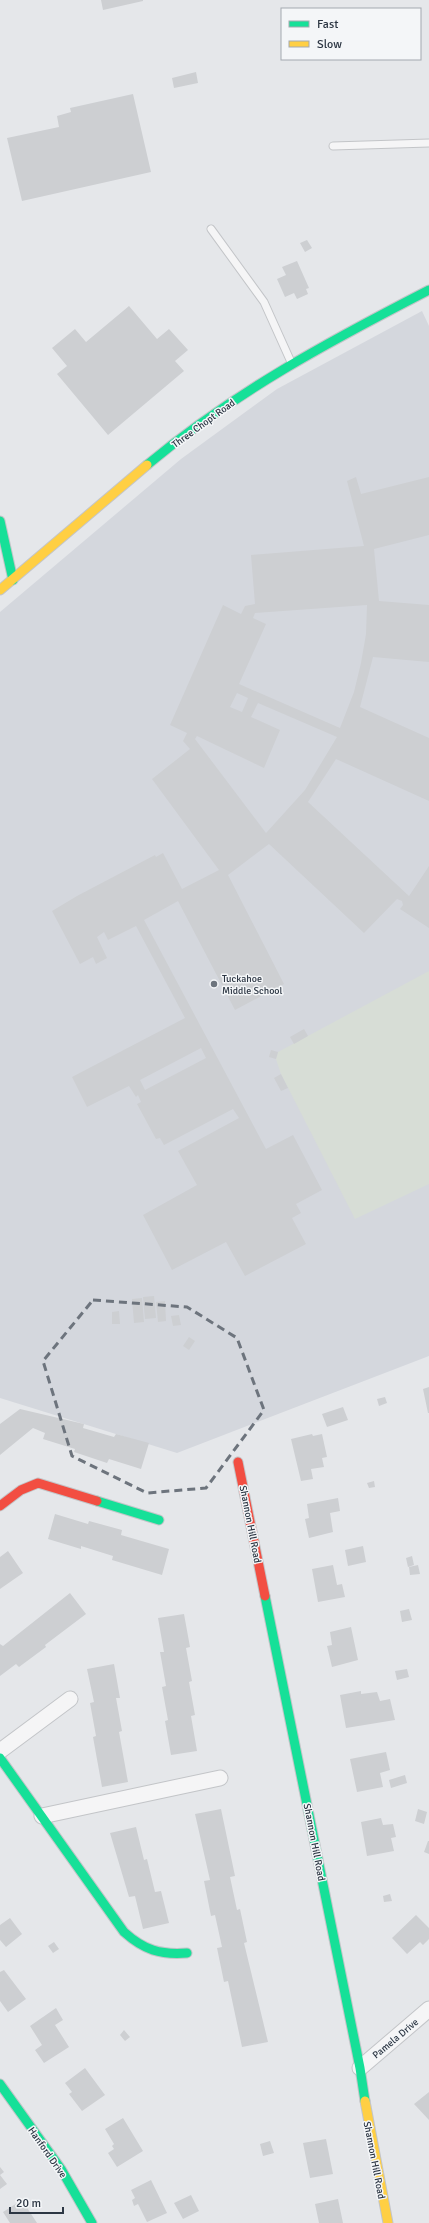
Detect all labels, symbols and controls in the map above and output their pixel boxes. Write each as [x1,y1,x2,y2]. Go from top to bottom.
legend [281,8,421,60]
text: Fast [317,17,338,32]
text: Slow [317,37,342,52]
street label: Three Chopt Road [170,397,238,451]
place label: Tuckahoe Middle School [222,973,283,997]
marker: Tuckahoe Middle School [209,979,219,989]
street label: Shannon Hill Road [237,1484,263,1564]
street label: Shannon Hill Road [301,1802,327,1882]
street label: Pamela Drive [370,2016,421,2061]
street label: Shannon Hill Road [361,2120,387,2200]
street label: Hanford Drive [25,2125,69,2180]
scale bar [10,2189,63,2215]
text: 20 m [16,2196,41,2211]

